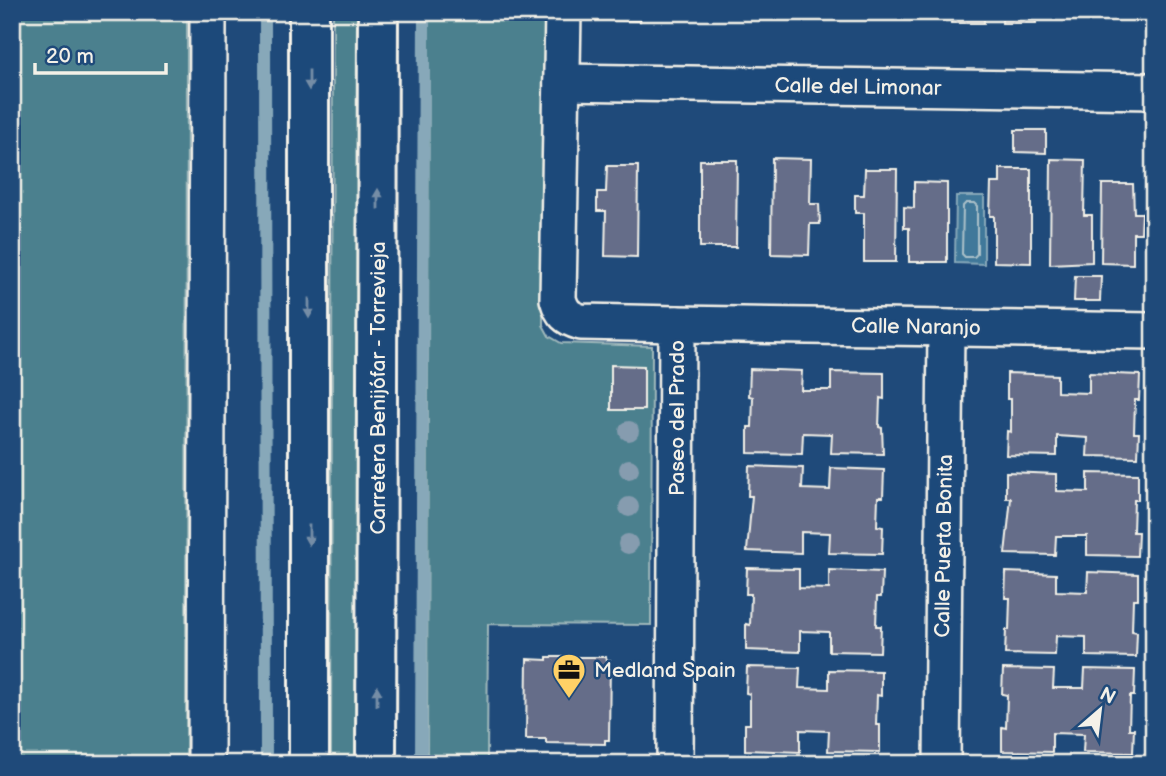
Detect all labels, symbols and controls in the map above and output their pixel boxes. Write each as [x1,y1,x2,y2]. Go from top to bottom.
scale bar [35,32,166,76]
text: 20 m [46,44,94,69]
one-way arrow [303,70,315,92]
street label: Calle del Limonar [774,73,942,101]
one-way arrow [372,187,384,209]
street label: Carretera Benijófar - Torrevieja [366,241,391,535]
one-way arrow [303,297,315,319]
street label: Calle Naranjo [851,313,981,341]
street label: Paseo del Prado [665,340,690,496]
street label: Calle Puerta Bonita [930,454,958,638]
one-way arrow [303,525,315,547]
office icon: Medland Spain [550,651,588,700]
place label: Medland Spain [594,658,736,683]
north arrow [1064,674,1134,744]
text: N [1096,683,1119,710]
one-way arrow [371,684,383,706]

